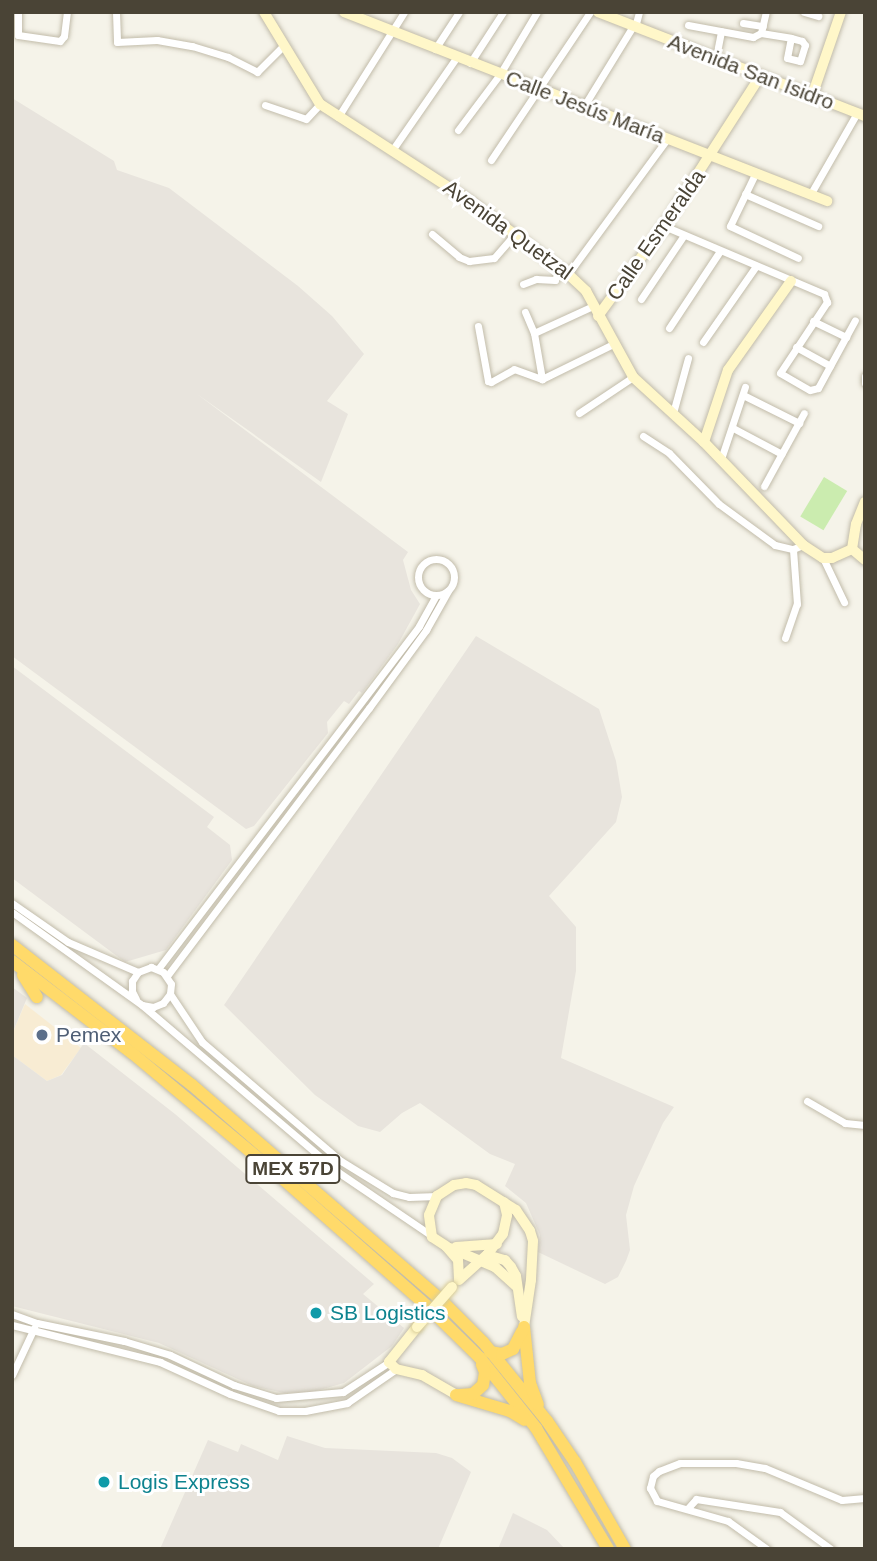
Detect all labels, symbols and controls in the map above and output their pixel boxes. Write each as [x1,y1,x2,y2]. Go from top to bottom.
street label: Avenida San Isidro [664,29,838,115]
street label: Calle Jesús María [502,65,668,149]
street label: Calle Esmeralda [601,165,711,305]
street label: Avenida Quetzal [438,175,578,285]
place label: Pemex [56,1022,121,1048]
marker: Pemex [34,1027,50,1043]
road number: MEX 57D [244,1154,342,1184]
place label: SB Logistics [330,1300,446,1326]
marker: SB Logistics [308,1305,324,1321]
place label: Logis Express [118,1469,250,1495]
marker: Logis Express [96,1474,112,1490]

